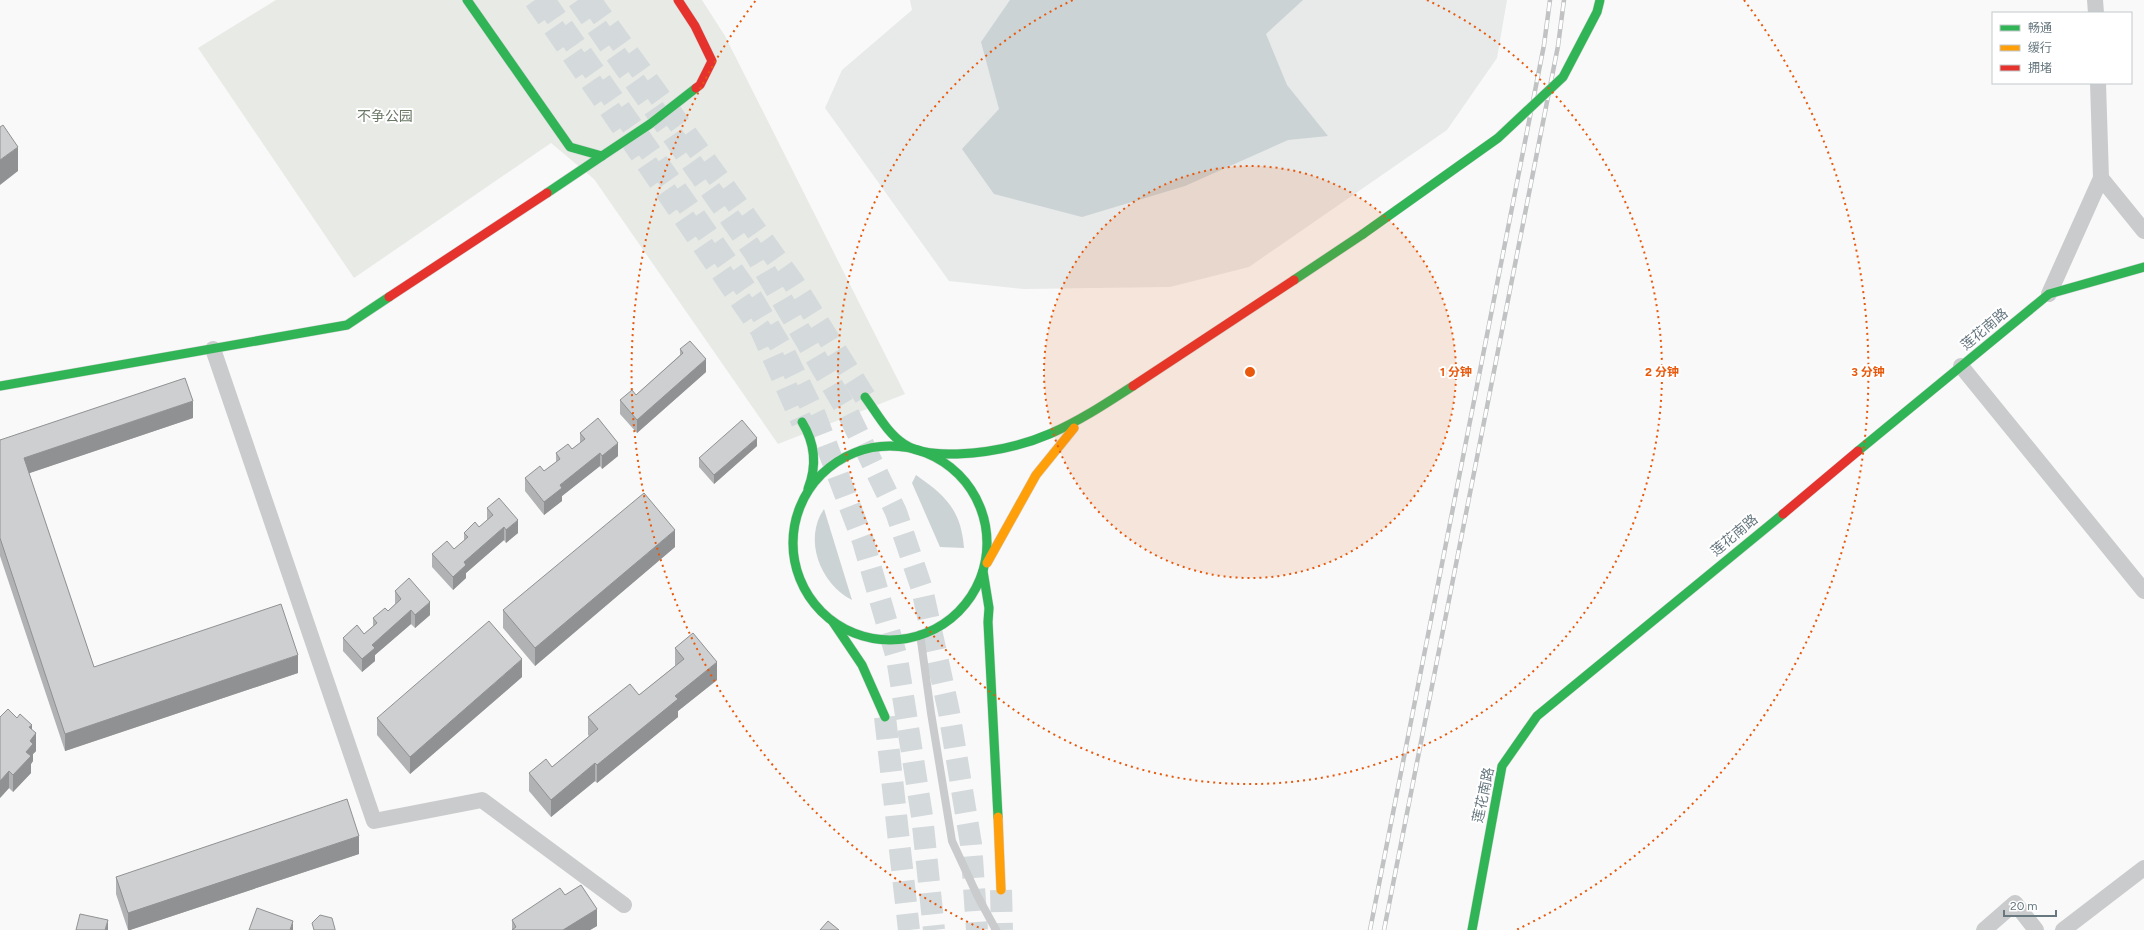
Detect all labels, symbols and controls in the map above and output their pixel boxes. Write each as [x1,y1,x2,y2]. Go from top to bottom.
legend [1992,12,2132,84]
text: 畅通 [2028,21,2052,35]
text: 缓行 [2028,41,2052,55]
text: 拥堵 [2028,61,2052,75]
park label: 不争公园 [357,108,413,125]
street label: 莲花南路 [1957,305,2011,354]
centre of rings [1243,365,1257,379]
text: 1 分钟 [1440,365,1472,379]
text: 2 分钟 [1645,365,1679,379]
text: 3 分钟 [1851,365,1885,379]
street label: 莲花南路 [1707,511,1761,560]
street label: 莲花南路 [1469,766,1498,824]
scale bar [2004,892,2056,918]
text: 20 m [2010,899,2038,913]

